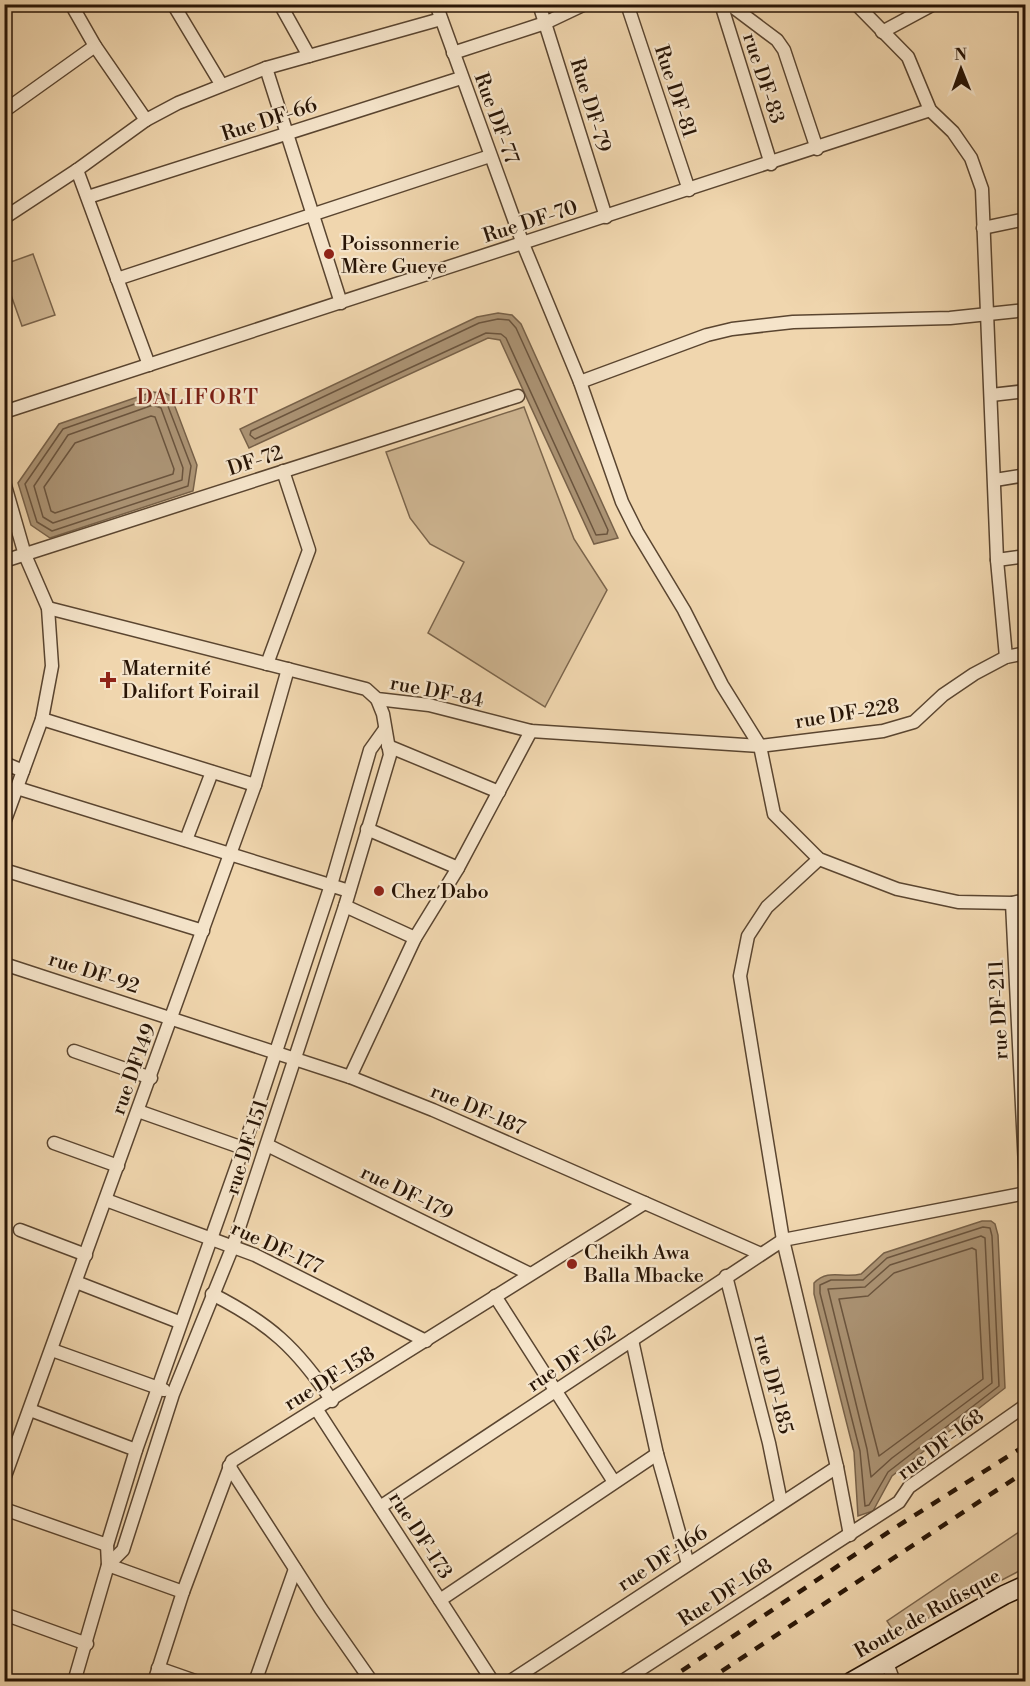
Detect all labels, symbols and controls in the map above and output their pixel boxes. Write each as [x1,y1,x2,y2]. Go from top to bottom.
street label: rue DF-83 [736,30,789,127]
north arrow [931,39,991,99]
street label: Rue DF-81 [648,42,701,141]
text: N [954,45,968,65]
street label: Rue DF-79 [563,55,616,155]
street label: Rue DF-77 [468,69,524,168]
street label: Rue DF-66 [218,93,321,148]
street label: Rue DF-70 [480,195,581,249]
place label: Poissonnerie Mère Gueye [341,232,460,280]
marker: Poissonnerie Mère Gueye [322,247,336,261]
district label: DALIFORT [137,385,259,411]
street label: DF-72 [225,441,286,482]
place label: Maternité Dalifort Foirail [122,657,259,705]
marker: Maternité Dalifort Foirail [99,671,117,689]
street label: rue DF-84 [388,671,486,714]
street label: rue DF-228 [793,694,901,735]
place label: Chez Dabo [391,880,489,905]
marker: Chez Dabo [372,884,386,898]
street label: rue DF-92 [45,947,142,1000]
street label: rue DF-211 [984,959,1015,1060]
street label: rue DF149 [106,1020,162,1119]
street label: rue DF-187 [426,1079,529,1142]
street label: rue DF-151 [220,1096,275,1198]
street label: rue DF-179 [356,1160,457,1226]
street label: rue DF-177 [227,1216,326,1280]
place label: Cheikh Awa Balla Mbacke [583,1241,704,1289]
marker: Cheikh Awa Balla Mbacke [565,1257,579,1271]
street label: rue DF-162 [523,1320,621,1398]
street label: rue DF-185 [747,1332,798,1437]
street label: rue DF-158 [280,1342,380,1417]
street label: rue DF-168 [892,1404,989,1486]
street label: rue DF-173 [382,1487,457,1584]
street label: rue DF-166 [613,1521,713,1598]
street label: Rue DF-168 [674,1554,778,1633]
street label: Route de Rufisque [850,1564,1005,1665]

